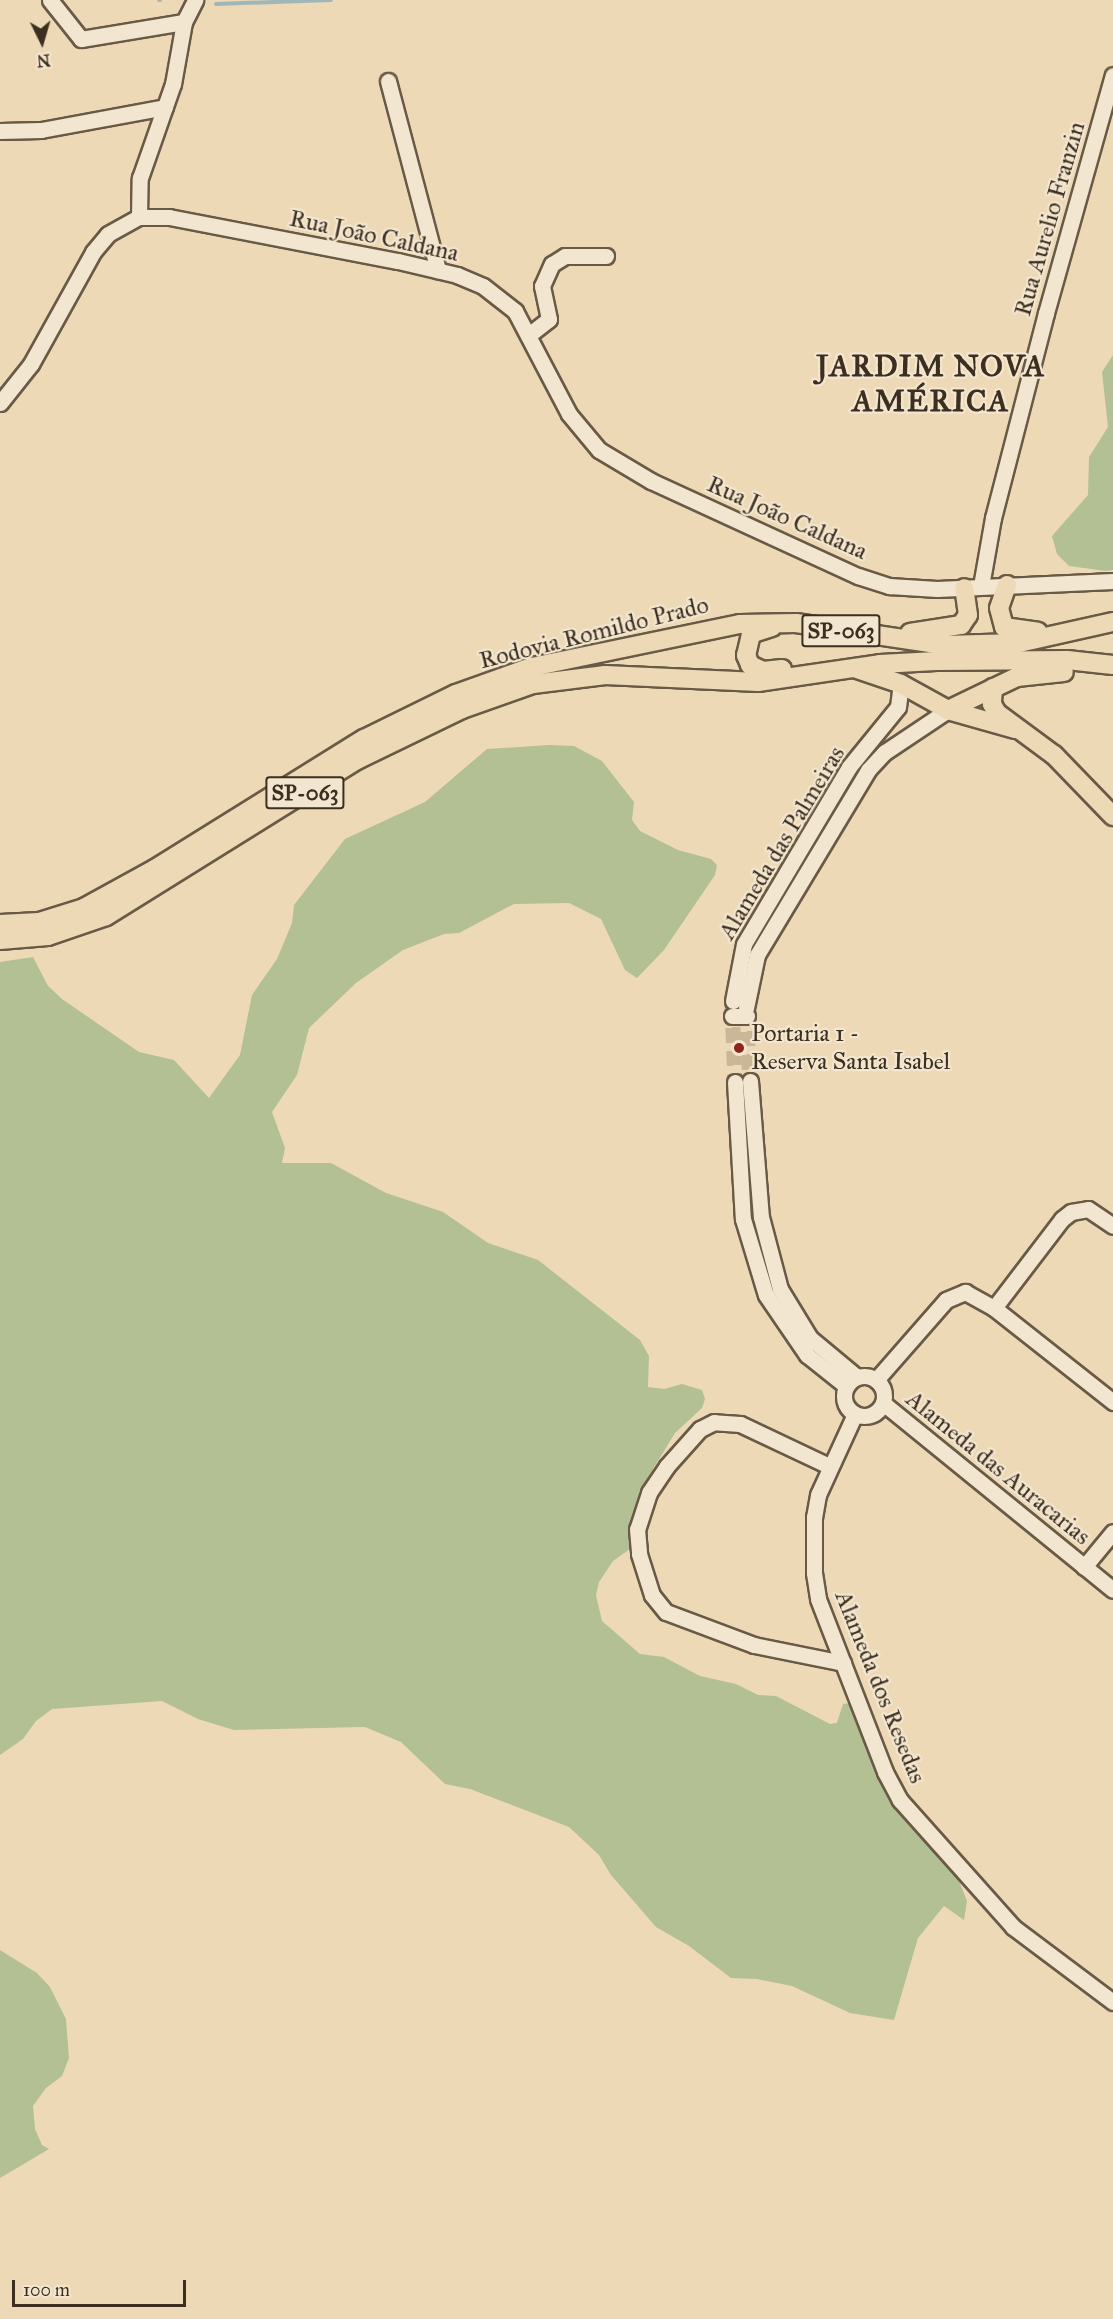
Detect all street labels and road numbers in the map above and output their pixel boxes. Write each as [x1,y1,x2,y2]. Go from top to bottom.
street label: Rua Aurelio Franzin [1009,119,1091,319]
street label: Rua João Caldana [287,204,461,268]
street label: Rua João Caldana [703,470,871,566]
street label: Rodovia Romildo Prado [476,591,712,675]
road number: SP-063 [800,612,882,650]
street label: Alameda das Palmeiras [713,741,851,945]
road number: SP-063 [264,774,346,812]
street label: Alameda das Auracarias [900,1385,1096,1551]
street label: Alameda dos Resedas [828,1587,932,1787]

